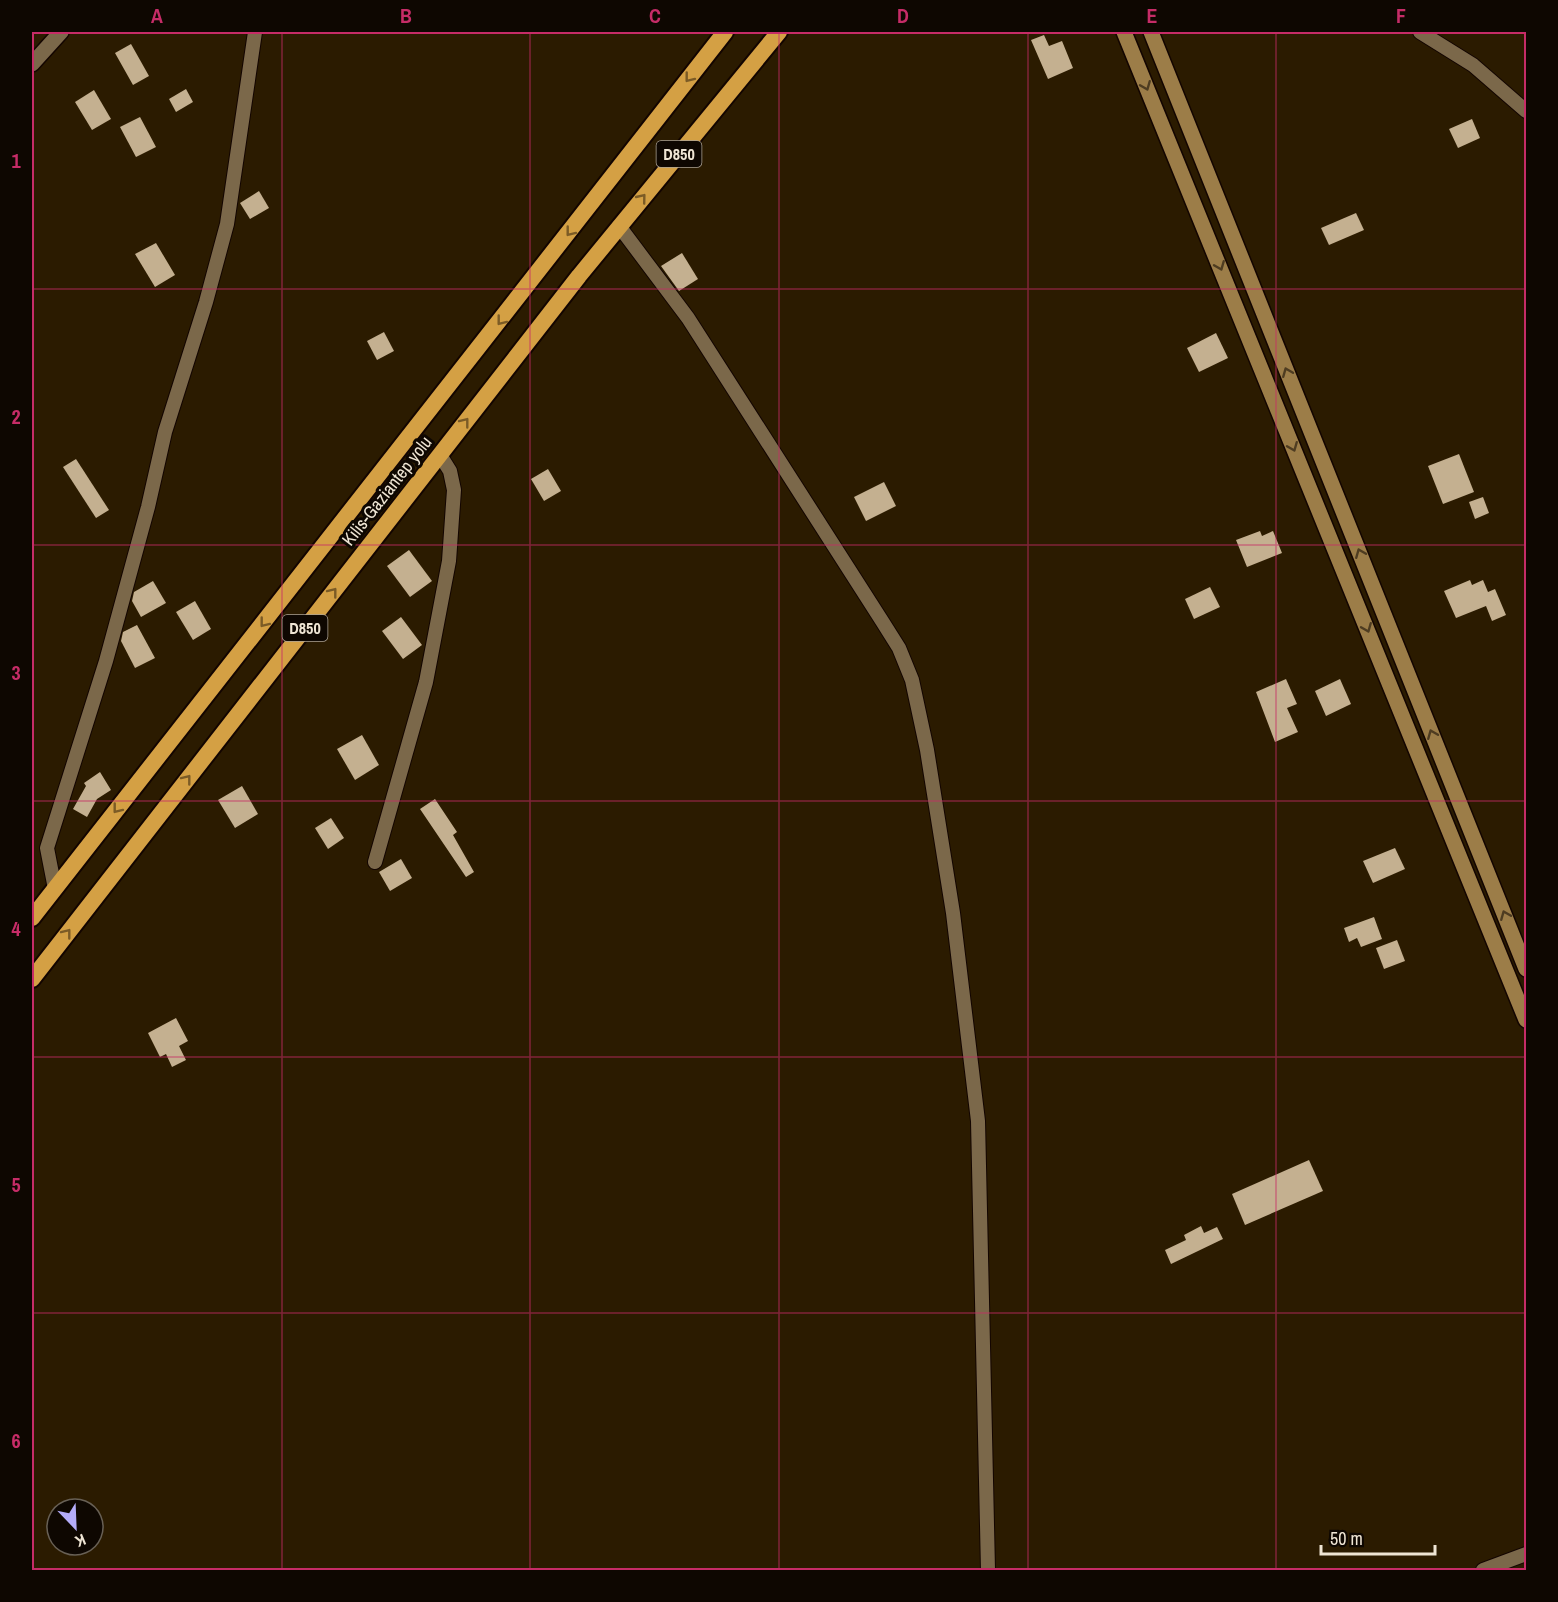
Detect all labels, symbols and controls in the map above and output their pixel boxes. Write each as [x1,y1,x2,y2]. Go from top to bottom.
text: A [151,2,163,29]
text: B [400,2,412,29]
text: C [649,2,661,29]
text: D [897,2,909,29]
text: E [1147,2,1158,29]
text: F [1396,2,1406,29]
one-way arrow [685,71,696,82]
one-way arrow [1139,79,1151,90]
road number: D850 [656,141,702,167]
text: 1 [11,147,21,174]
one-way arrow [635,194,646,205]
one-way arrow [566,226,577,237]
one-way arrow [1213,260,1225,271]
one-way arrow [498,314,509,325]
one-way arrow [1282,367,1294,378]
text: 2 [11,403,21,430]
one-way arrow [458,417,469,428]
street label: Kilis-Gaziantep yolu [336,431,437,551]
one-way arrow [1286,441,1298,452]
one-way arrow [1355,548,1367,559]
one-way arrow [325,588,336,599]
road number: D850 [282,615,328,641]
one-way arrow [260,616,271,627]
one-way arrow [1360,621,1372,632]
text: 3 [11,659,21,686]
one-way arrow [1427,729,1439,740]
one-way arrow [180,775,191,786]
one-way arrow [114,802,125,813]
one-way arrow [1500,910,1512,921]
text: 4 [11,915,21,942]
one-way arrow [60,929,71,940]
text: 5 [11,1171,21,1198]
text: 6 [11,1427,21,1454]
north arrow [45,1497,105,1557]
scale bar [1321,1518,1435,1556]
text: 50 m [1330,1526,1363,1551]
text: K [72,1529,90,1553]

